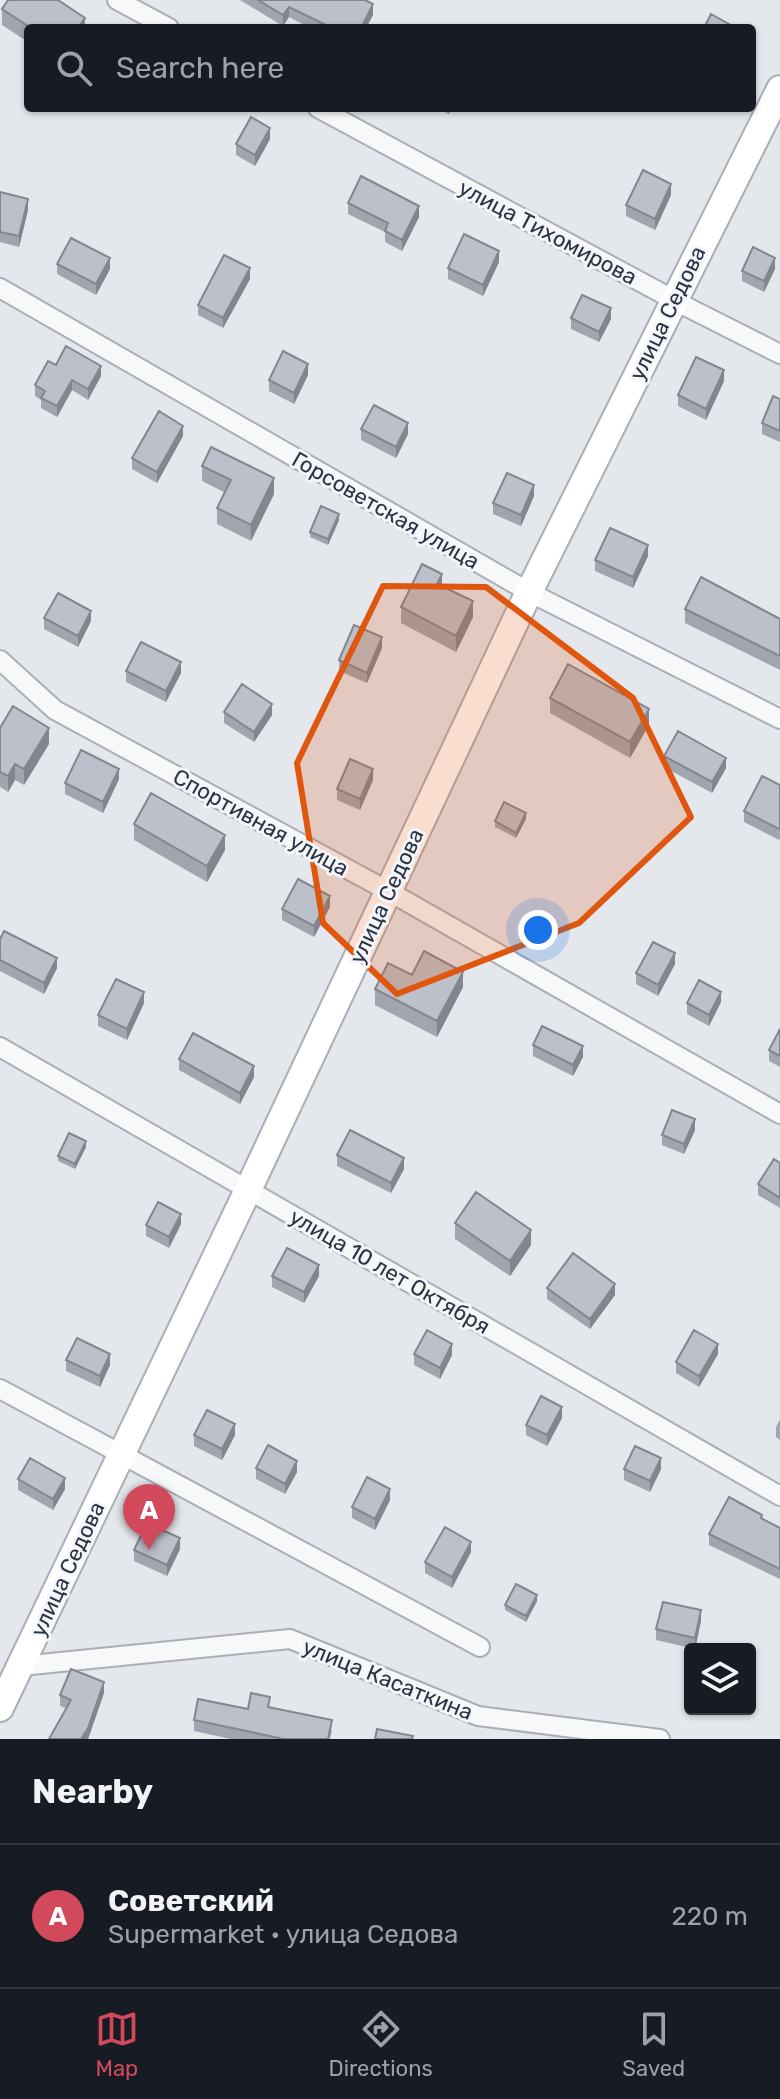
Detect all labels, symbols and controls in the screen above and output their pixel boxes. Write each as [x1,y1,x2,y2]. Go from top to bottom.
search box [24,24,756,112]
icon: search [52,46,96,90]
text: Search here [116,50,284,86]
street label: улица Тихомирова [454,174,641,291]
street label: улица Седова [623,242,712,385]
street label: Горсоветская улица [287,446,484,575]
street label: Спортивная улица [168,763,353,882]
street label: улица Седова [343,824,430,968]
your location [518,910,558,950]
street label: улица 10 лет Октября [285,1203,495,1340]
pin: A [123,1484,175,1550]
street label: улица Седова [24,1497,111,1641]
street label: улица Касаткина [299,1633,477,1726]
map controls [684,1643,756,1715]
button: layers [684,1643,756,1715]
text: Nearby [32,1771,153,1812]
text: Советский [108,1883,274,1919]
text: A [49,1901,67,1932]
text: 220 m [671,1901,748,1932]
text: Supermarket · улица Седова [108,1919,458,1950]
tab: Map [95,2007,139,2082]
tab: Directions [328,2007,433,2082]
tab: Saved [622,2007,685,2082]

